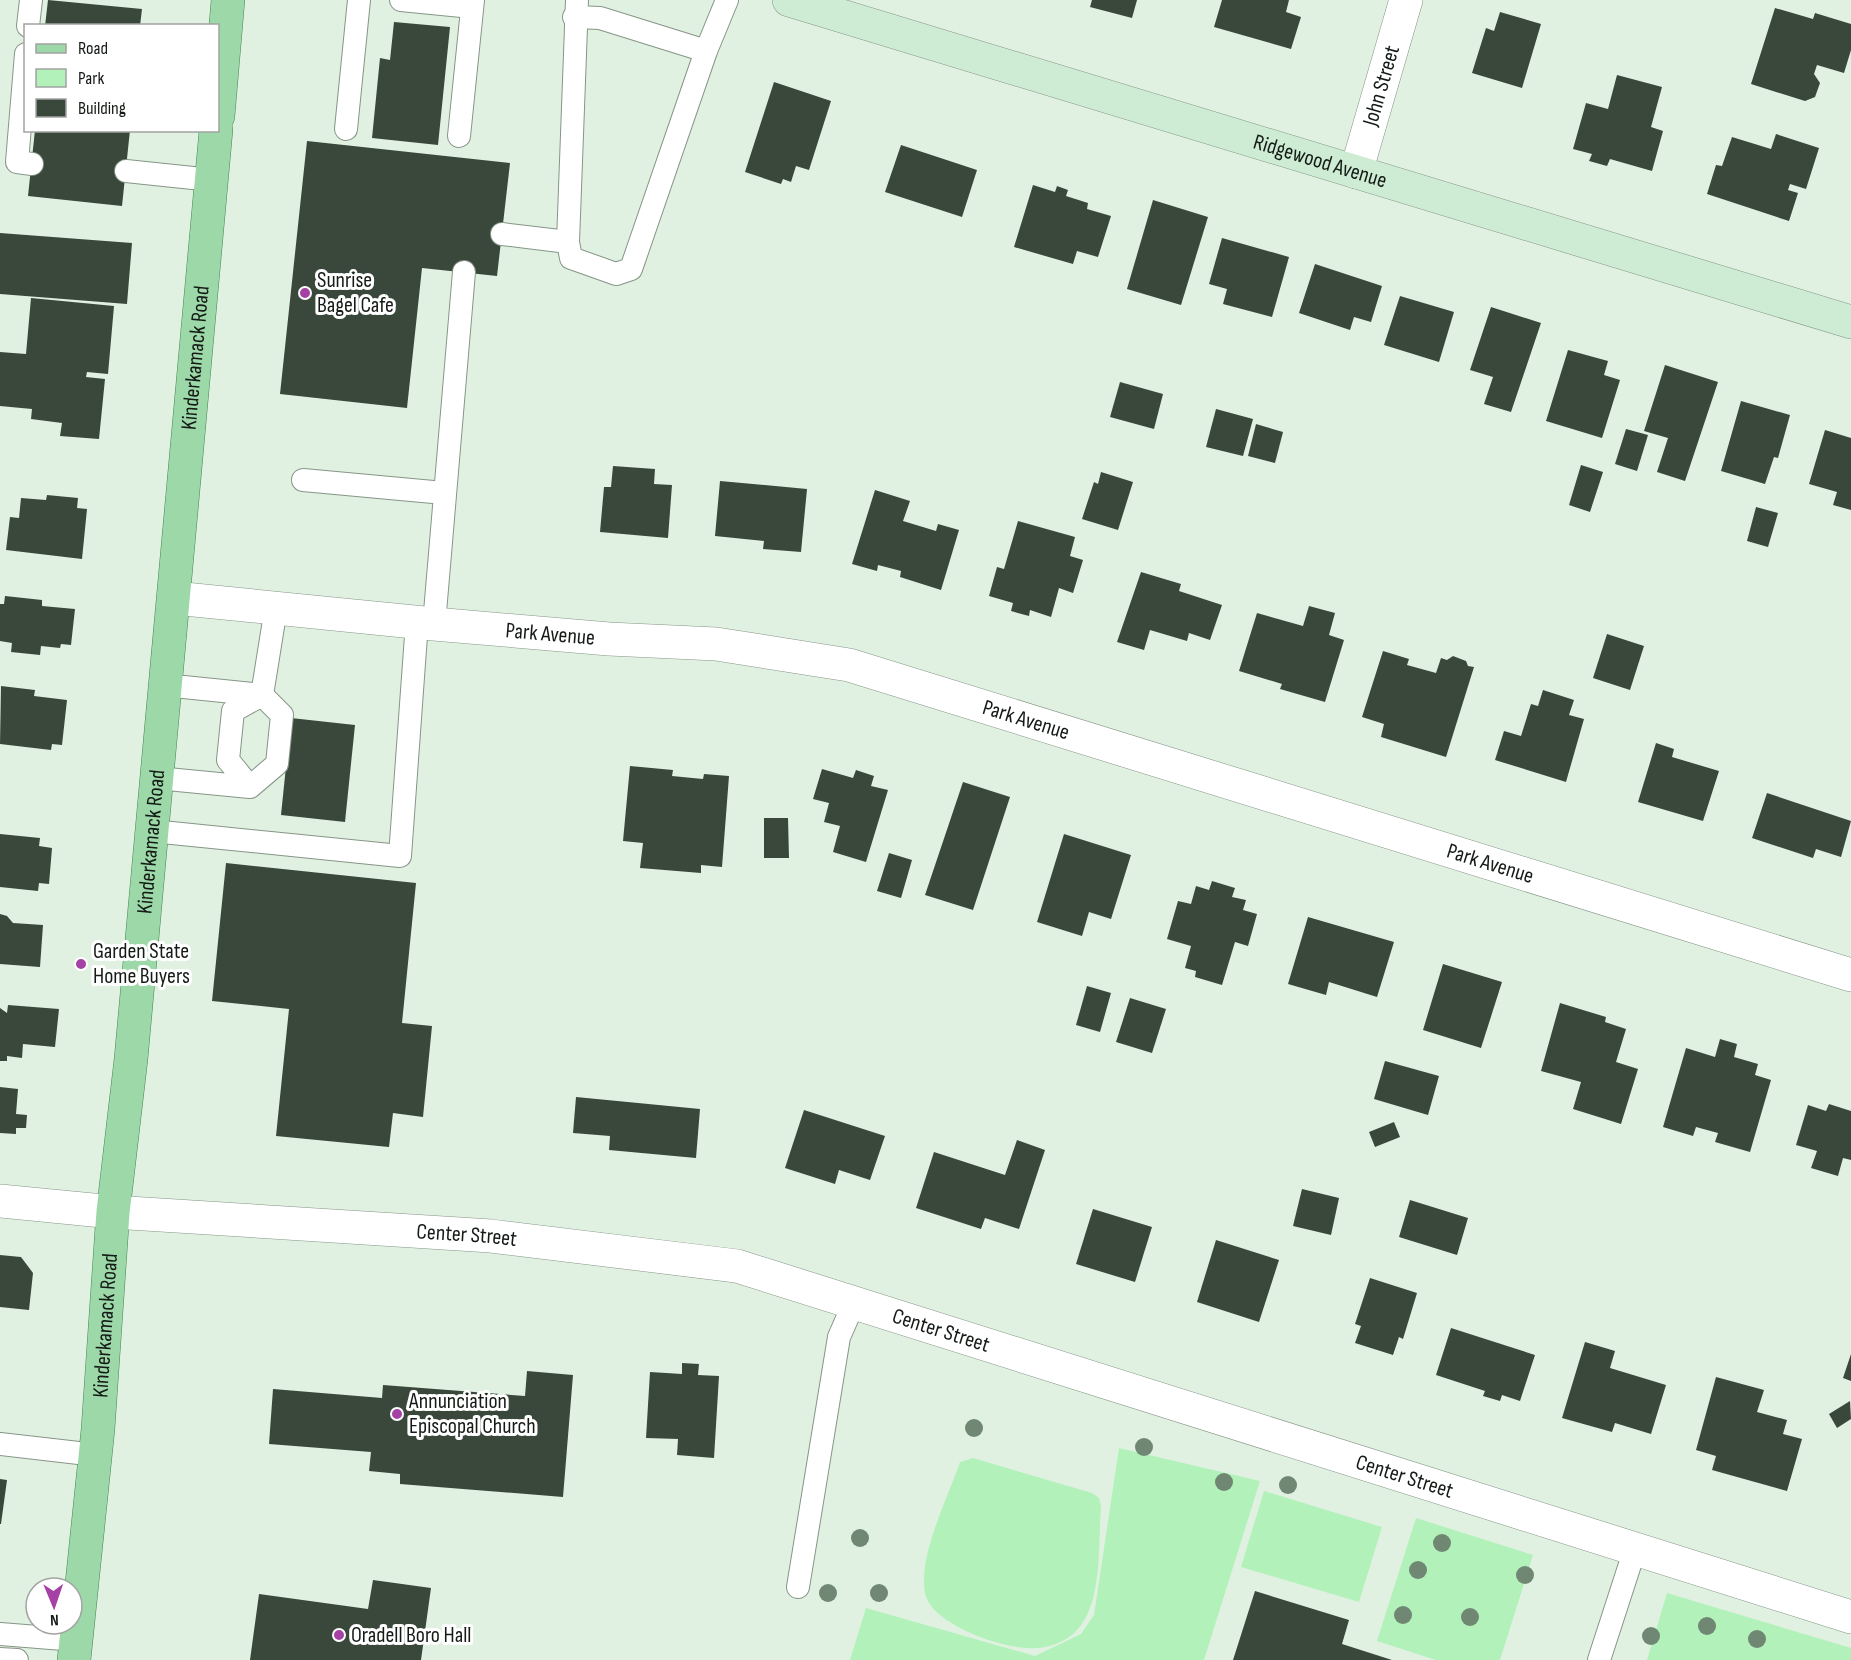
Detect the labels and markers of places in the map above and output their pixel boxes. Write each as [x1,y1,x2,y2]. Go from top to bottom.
place label: Sunrise Bagel Cafe [317,267,394,319]
marker: Sunrise Bagel Cafe [298,286,312,300]
place label: Garden State Home Buyers [93,938,190,990]
marker: Garden State Home Buyers [74,957,88,971]
place label: Annunciation Episcopal Church [408,1388,536,1440]
marker: Annunciation Episcopal Church [390,1407,404,1421]
place label: Oradell Boro Hall [351,1622,471,1649]
marker: Oradell Boro Hall [332,1628,346,1642]

